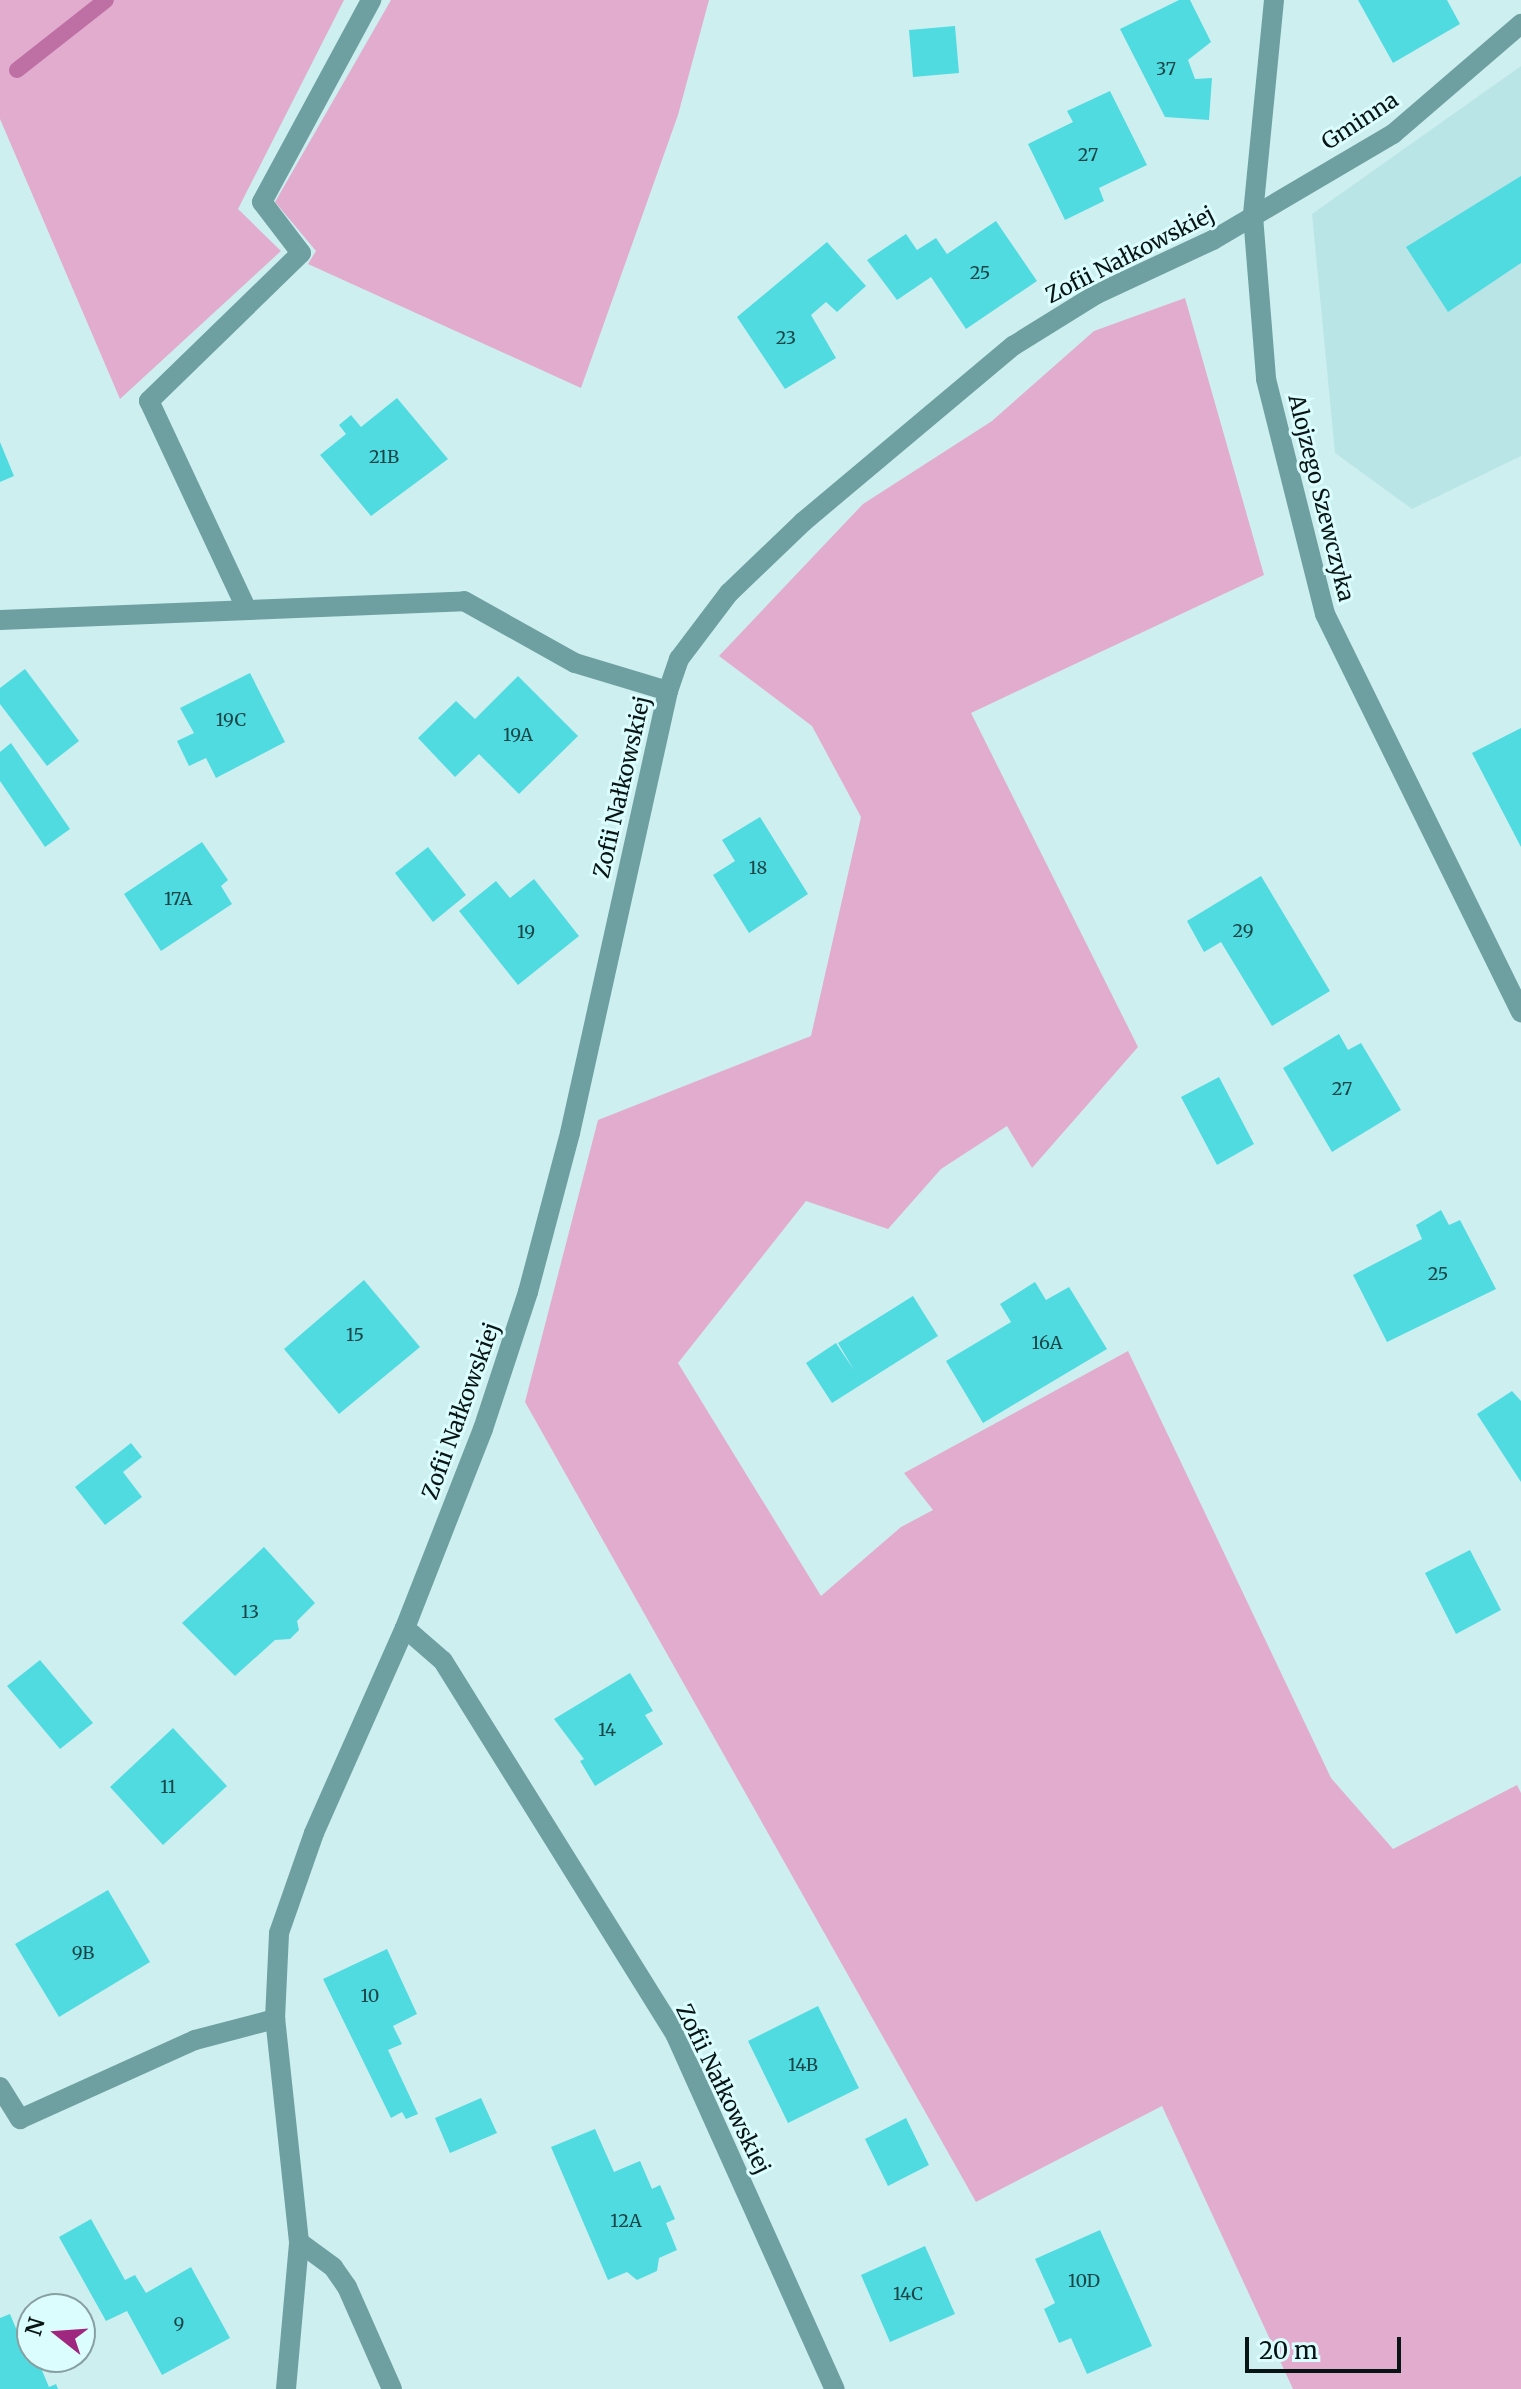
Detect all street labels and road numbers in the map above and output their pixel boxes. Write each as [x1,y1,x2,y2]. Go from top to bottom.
street label: Gminna [1317,87,1403,155]
street label: Zofii Nałkowskiej [1041,201,1219,309]
street label: Alojzego Szewczyka [1283,392,1359,604]
street label: Zofii Nałkowskiej [588,693,656,881]
street label: Zofii Nałkowskiej [417,1319,505,1503]
street label: Zofii Nałkowskiej [670,2000,776,2178]

